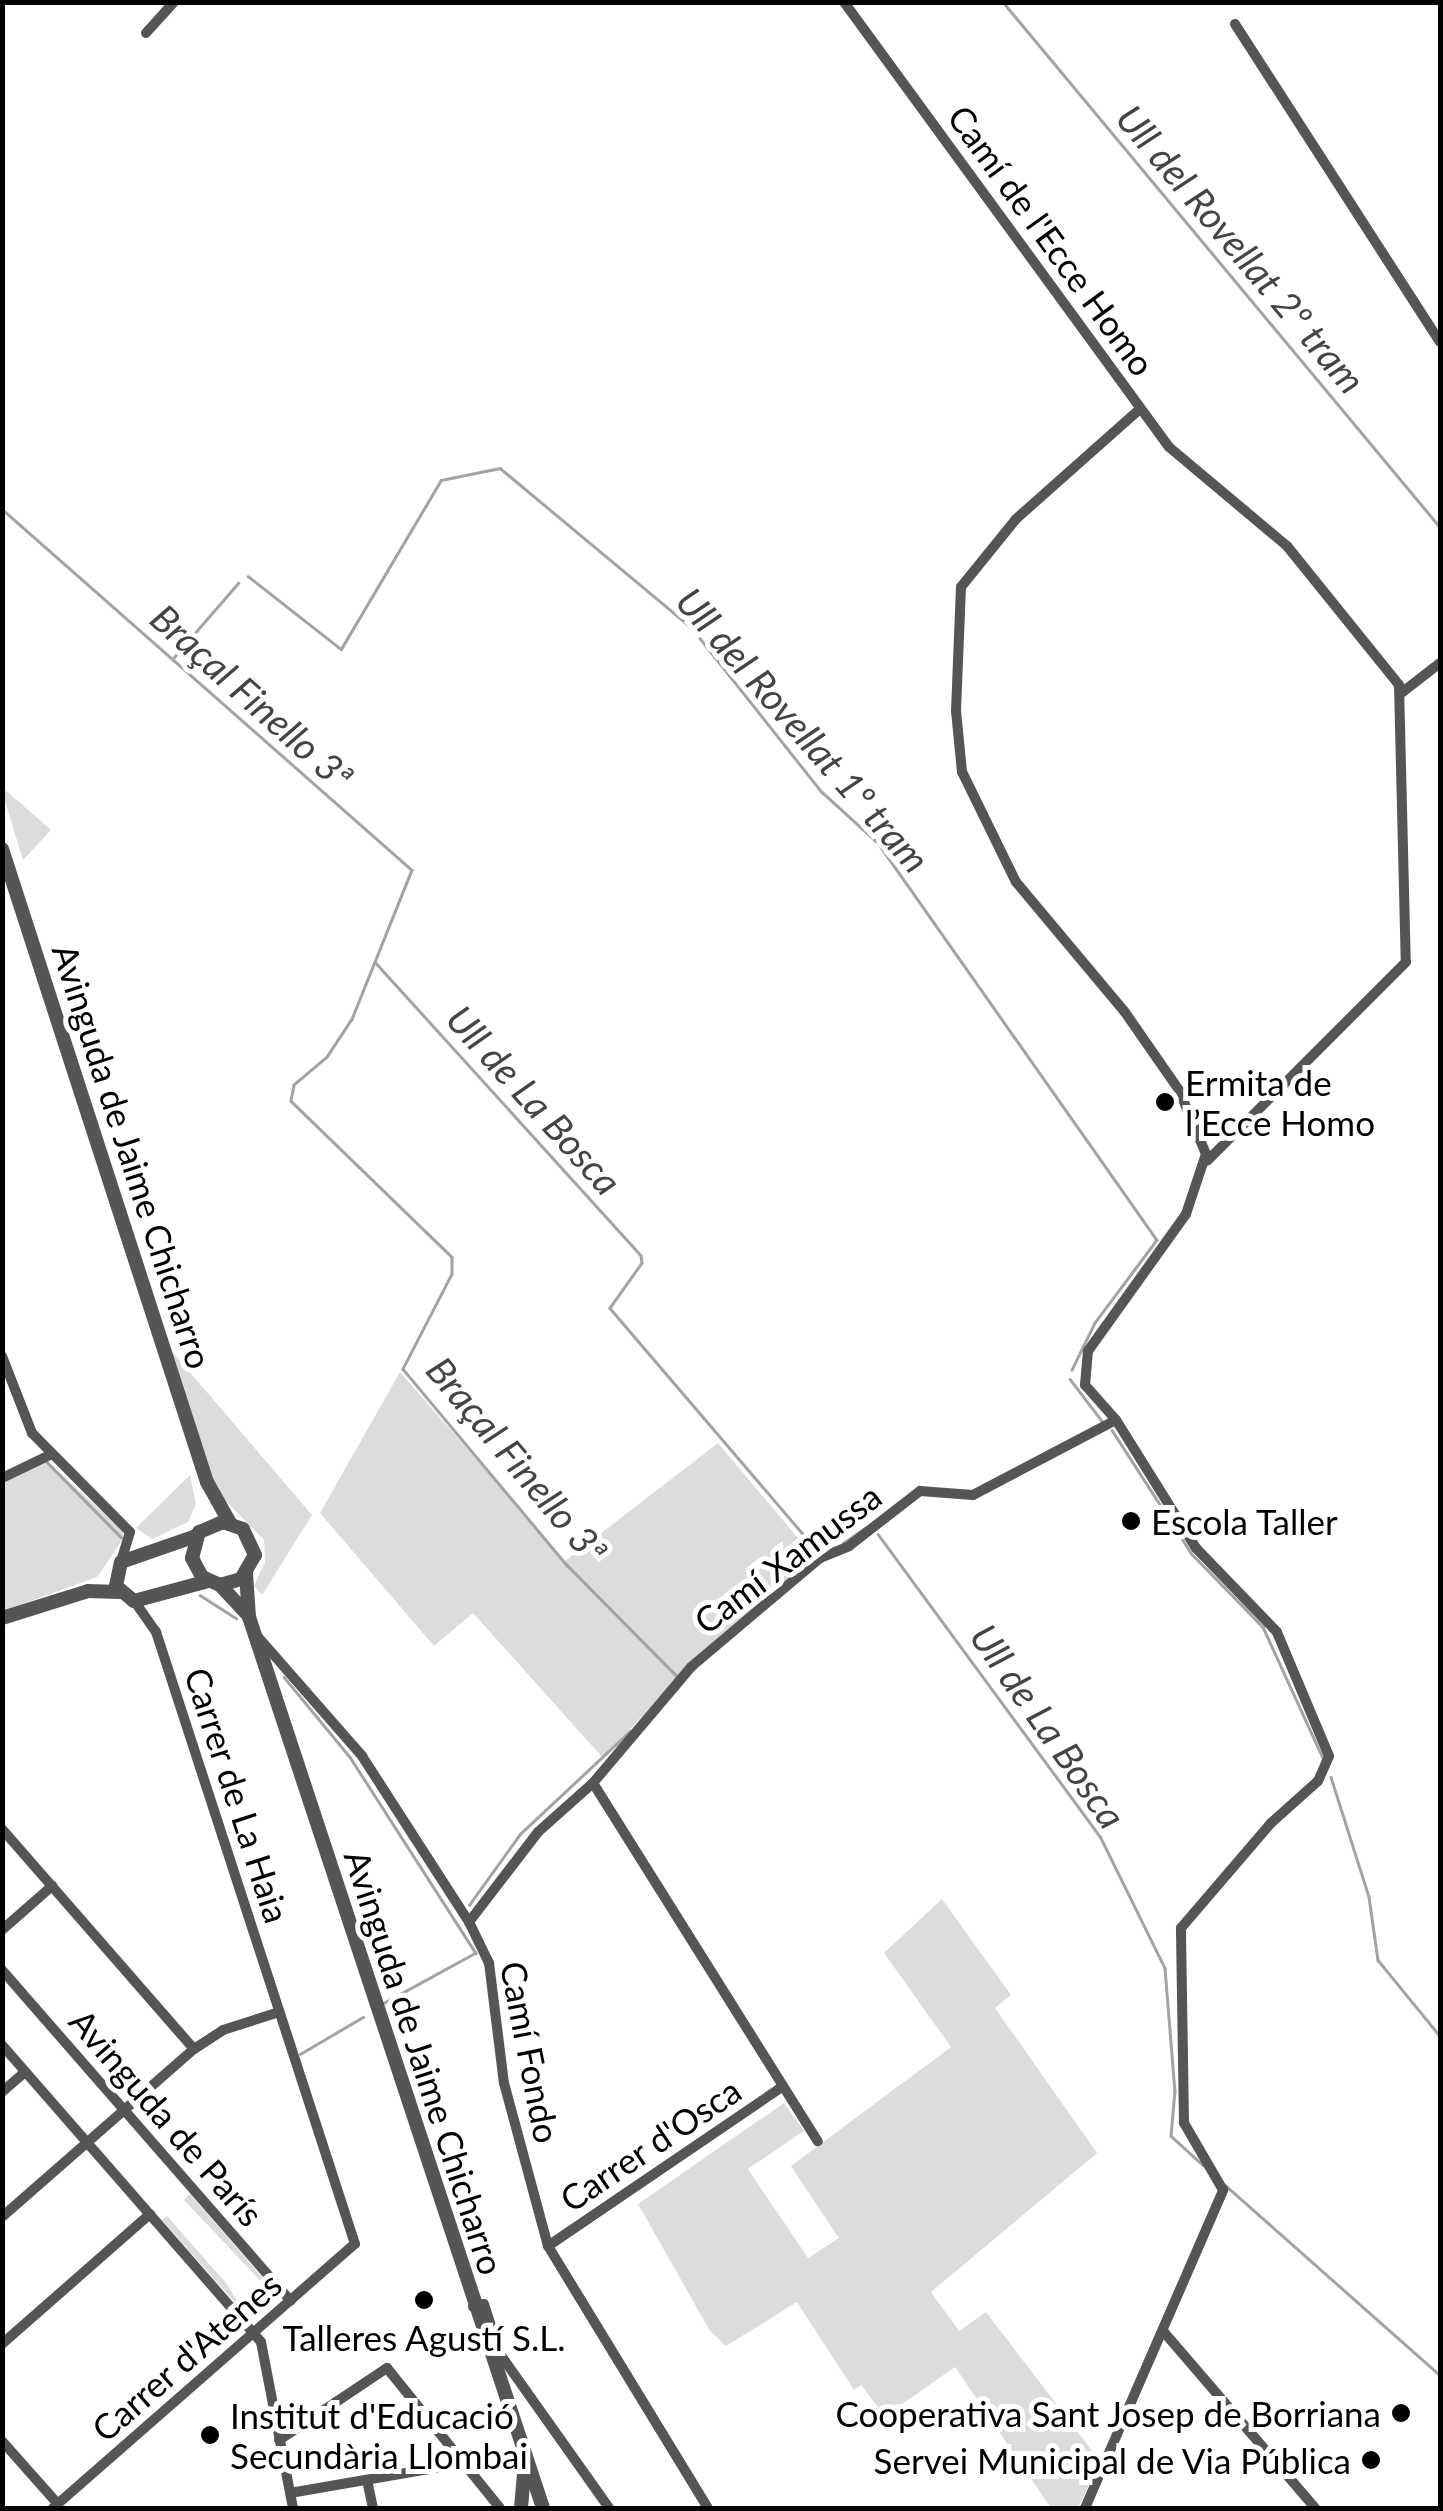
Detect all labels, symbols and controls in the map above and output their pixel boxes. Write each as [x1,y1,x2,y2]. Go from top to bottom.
water label: Ull del Rovellat 2º tram [1107,96,1375,402]
street label: Camí de l'Ecce Homo [940,97,1164,383]
water label: Ull del Rovellat 1º tram [667,578,939,882]
water label: Braçal Finello 3ª [142,595,362,799]
street label: Avinguda de Jaime Chicharro [44,938,222,1374]
water label: Ull de La Bosca [437,996,631,1204]
place label: Ermita de l’Ecce Homo [1185,1061,1375,1143]
marker: Ermita de l’Ecce Homo [1154,1091,1176,1113]
water label: Braçal Finello 3ª [417,1347,617,1573]
street label: Camí Xamussa [685,1474,889,1642]
place label: Escola Taller [1151,1500,1339,1542]
marker: Escola Taller [1120,1510,1142,1532]
water label: Ull de La Bosca [961,1615,1135,1837]
street label: Carrer de La Haia [177,1662,299,1928]
street label: Avinguda de Jaime Chicharro [336,1844,514,2280]
street label: Camí Fondo [493,1958,569,2146]
street label: Avinguda de París [62,2000,272,2234]
street label: Carrer d'Osca [551,2068,749,2220]
street label: Carrer d'Atenes [83,2262,289,2450]
marker: Talleres Agustí S.L. [413,2289,435,2311]
place label: Talleres Agustí S.L. [282,2316,566,2358]
place label: Cooperativa Sant Josep de Borriana [834,2392,1381,2434]
place label: Institut d'Educació Secundària Llombai [230,2394,528,2476]
marker: Cooperativa Sant Josep de Borriana [1390,2402,1412,2424]
marker: Institut d'Educació Secundària Llombai [199,2424,221,2446]
place label: Servei Municipal de Via Pública [872,2439,1351,2481]
marker: Servei Municipal de Via Pública [1360,2449,1382,2471]

